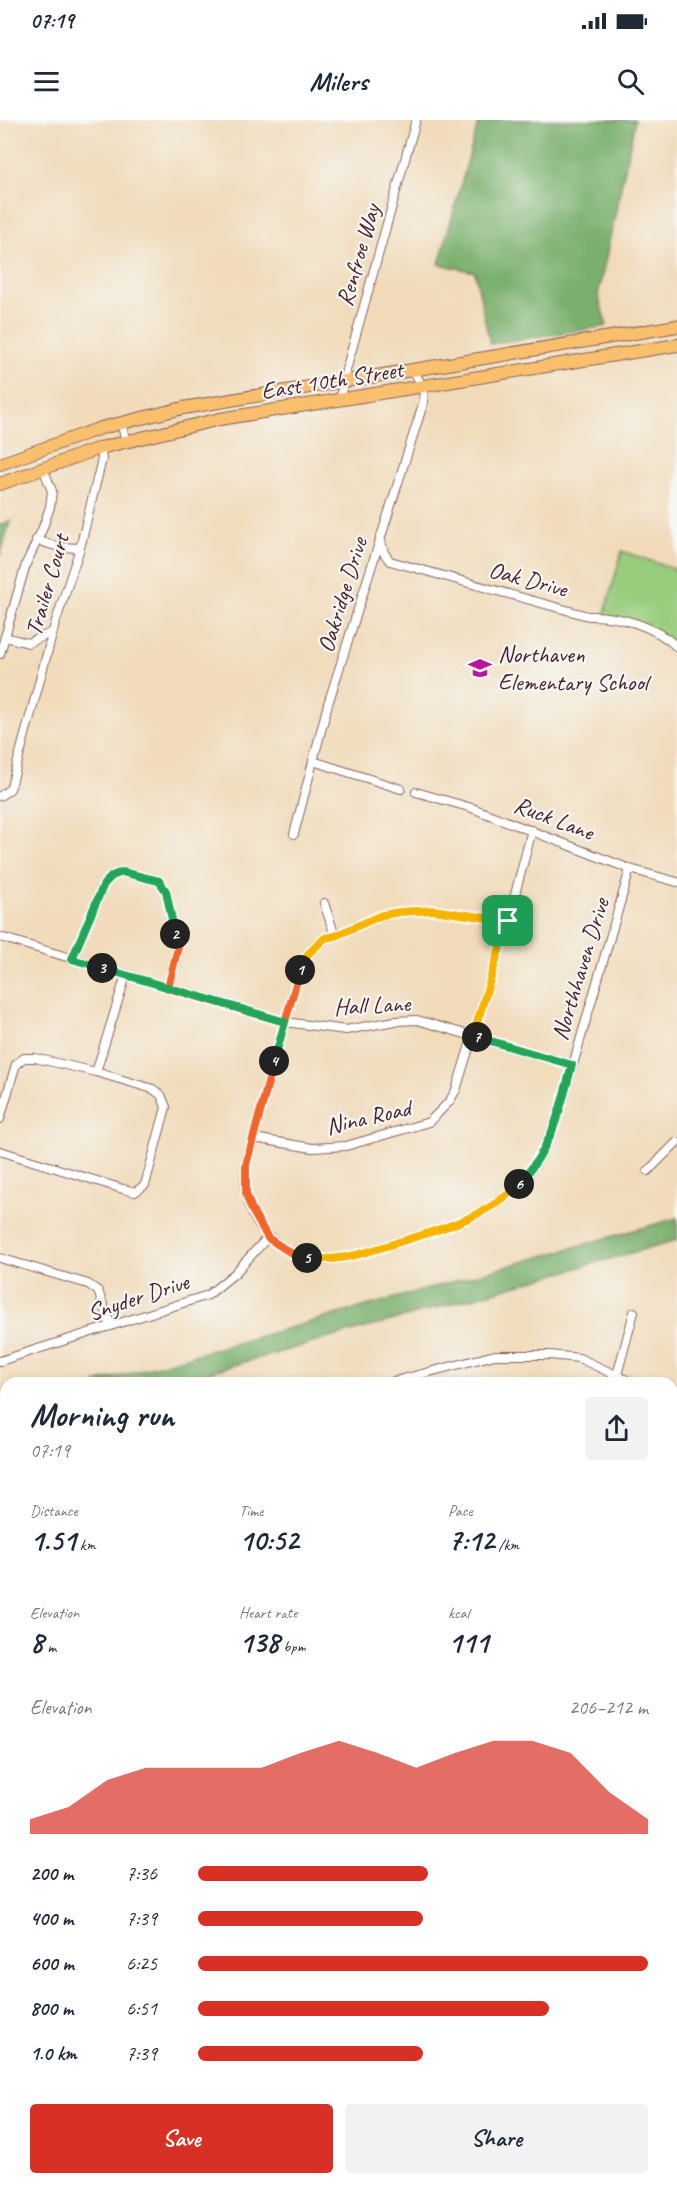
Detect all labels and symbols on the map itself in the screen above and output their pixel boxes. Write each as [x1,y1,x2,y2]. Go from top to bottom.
street label: Renfroe Way [329,199,387,309]
street label: East 10th Street [259,354,407,406]
street label: Trailer Court [18,529,76,639]
street label: Oakridge Drive [310,532,374,656]
street label: Oak Drive [486,554,572,604]
place label: Northaven Elementary School [498,639,652,697]
school or university icon: Northaven Elementary School [467,655,493,681]
street label: Ruck Lane [510,789,600,848]
street label: Northhaven Drive [544,892,616,1043]
pin [482,895,533,946]
pin: 2 [160,919,190,949]
pin: 3 [87,953,117,983]
pin: 1 [285,955,315,985]
street label: Hall Lane [333,988,413,1022]
pin: 7 [462,1022,492,1052]
pin: 4 [259,1046,289,1076]
street label: Nina Road [323,1092,417,1141]
pin: 6 [504,1169,534,1199]
pin: 5 [292,1243,322,1273]
street label: Snyder Drive [84,1266,194,1327]

